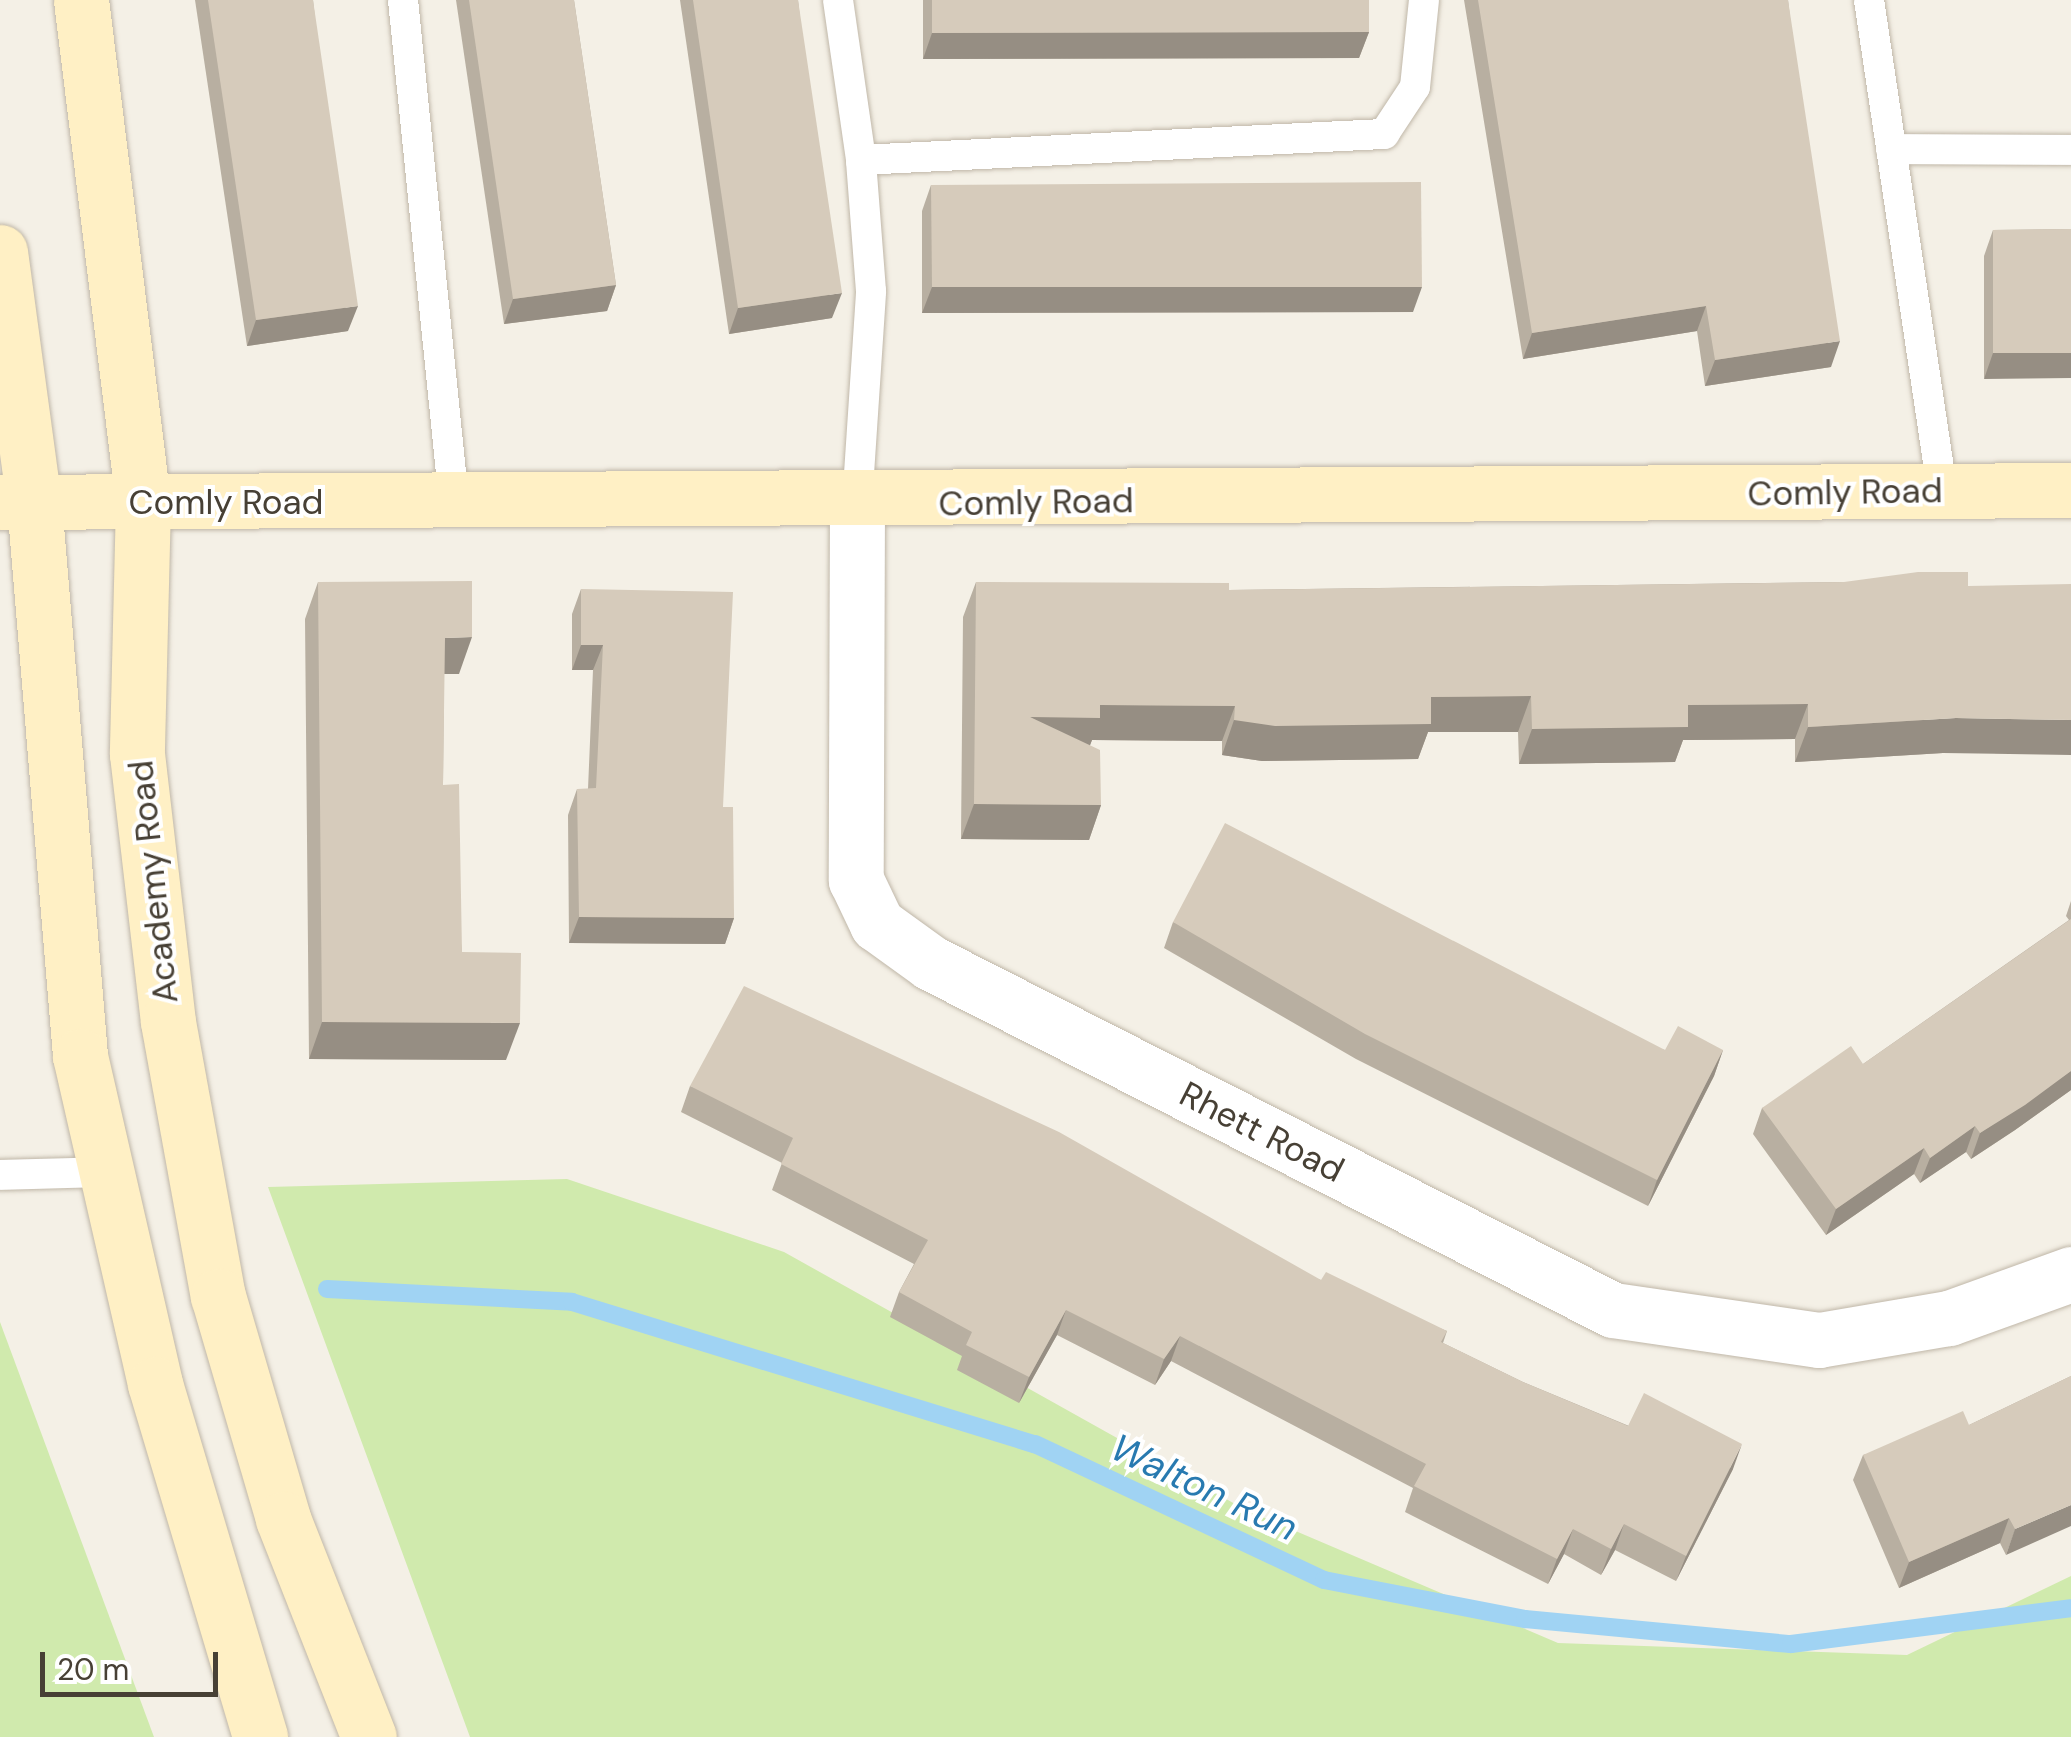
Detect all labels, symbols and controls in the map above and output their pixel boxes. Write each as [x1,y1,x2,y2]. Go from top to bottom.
street label: Comly Road [1747,469,1943,515]
street label: Comly Road [938,479,1134,525]
street label: Comly Road [128,481,324,523]
street label: Academy Road [119,758,187,1006]
street label: Rhett Road [1173,1073,1351,1191]
water label: Walton Run [1103,1425,1305,1551]
scale bar [45,1632,222,1694]
text: 20 m [57,1650,129,1689]

